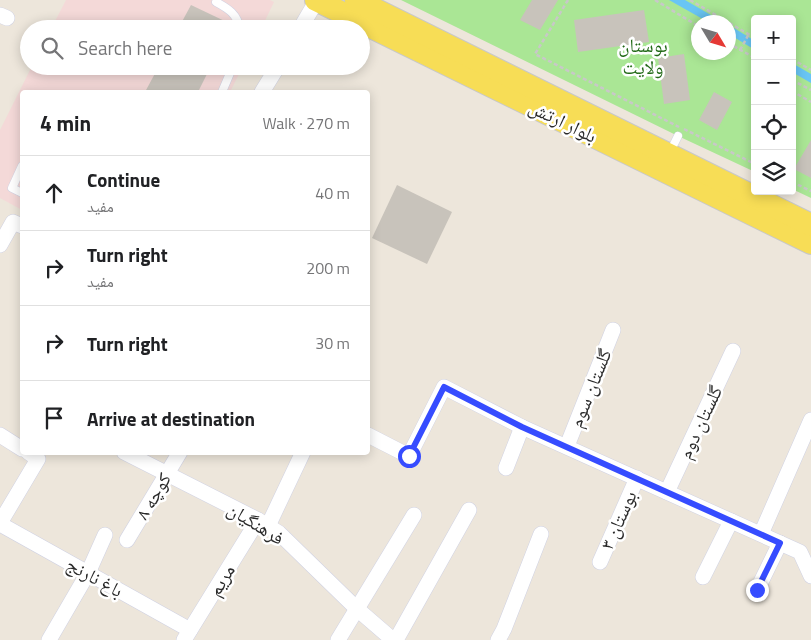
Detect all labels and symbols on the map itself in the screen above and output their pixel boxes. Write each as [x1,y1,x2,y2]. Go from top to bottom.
north arrow [691,15,736,60]
park label: بوستان ولایت [618,30,668,81]
street label: بلوار ارتش [524,92,602,149]
street label: گلستان سوم [561,344,619,432]
street label: گلستان دوم [670,380,729,463]
route start [398,445,421,468]
street label: کوچه ۸ [127,467,178,525]
street label: بوستان ۳ [592,486,643,554]
street label: فرهنگیان [222,494,290,551]
street label: باغ نارنج [62,549,129,604]
street label: مریم [200,558,242,601]
route end [746,579,769,602]

